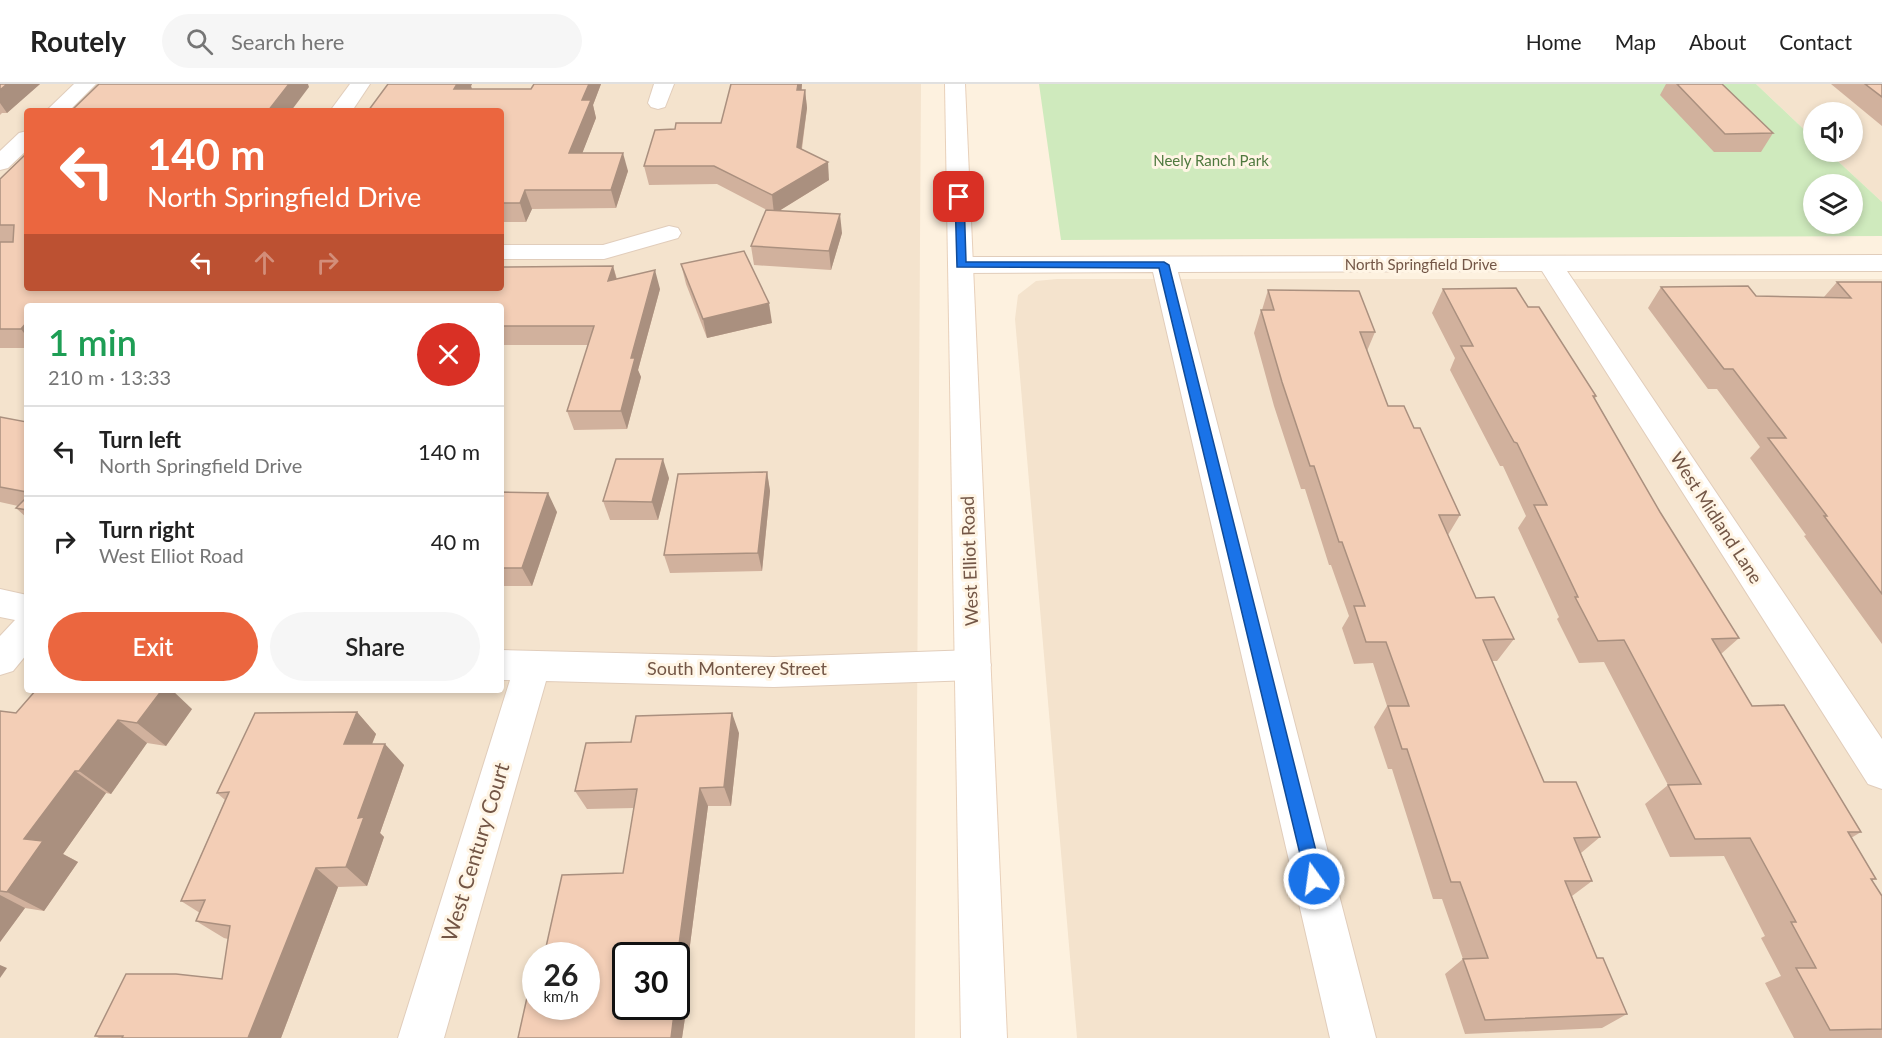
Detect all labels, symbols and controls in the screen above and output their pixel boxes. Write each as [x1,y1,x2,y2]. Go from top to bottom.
search box [162,14,582,68]
text: Routely [30,24,126,58]
icon: search [183,25,216,58]
text: Search here [231,28,344,55]
text: Home [1526,29,1582,54]
text: Map [1615,29,1656,54]
text: About [1689,29,1746,54]
text: Contact [1779,29,1852,54]
map controls [1803,102,1863,234]
button: sound [1803,102,1863,162]
text: 140 m [147,129,265,179]
icon: left [48,132,126,210]
park label: Neely Ranch Park [1153,151,1269,169]
pin [933,171,984,222]
button: layers [1803,174,1863,234]
text: North Springfield Drive [147,180,421,213]
icon: arrive [942,180,975,213]
icon: left [185,246,218,279]
icon: ahead [248,246,281,279]
icon: right [311,246,344,279]
street label: North Springfield Drive [1345,255,1497,273]
text: 1 min [48,320,137,364]
button: close [417,323,480,386]
text: 210 m · 13:33 [48,365,171,389]
text: Turn left [99,426,181,453]
icon: left [48,435,81,468]
text: 140 m [418,438,480,465]
street label: West Midland Lane [1666,447,1768,587]
text: North Springfield Drive [99,453,302,477]
street label: West Elliot Road [956,496,982,626]
text: Turn right [99,516,194,543]
icon: right [48,525,81,558]
text: 40 m [431,528,480,555]
text: West Elliot Road [99,543,244,567]
button: Exit [48,612,258,681]
button: Share [270,612,480,681]
street label: South Monterey Street [647,657,827,679]
street label: West Century Court [436,759,514,944]
position arrow [1282,847,1346,911]
speed limit sign: 30 [612,942,690,1020]
text: 26 [544,956,578,992]
text: km/h [543,987,579,1005]

